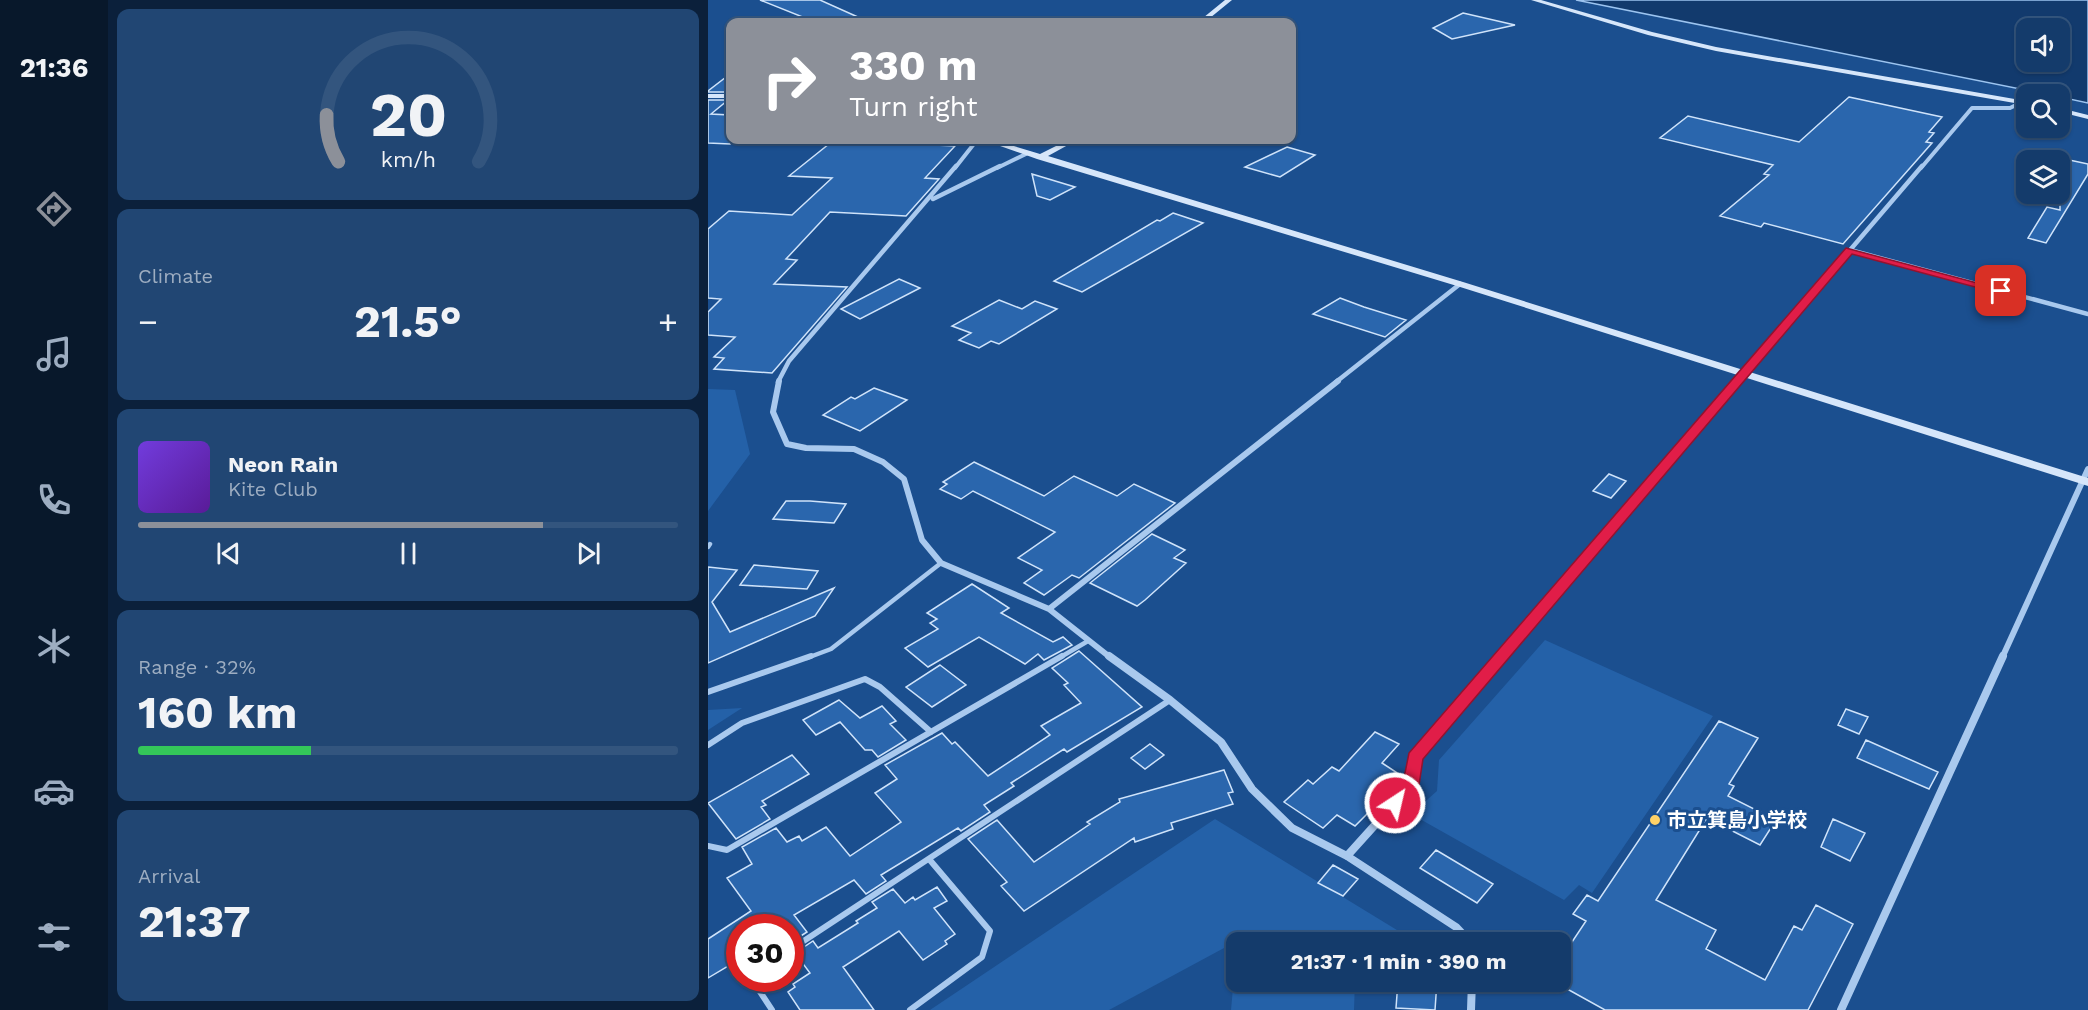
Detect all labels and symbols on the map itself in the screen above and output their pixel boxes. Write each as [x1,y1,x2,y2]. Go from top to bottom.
pin [1975,265,2026,316]
position arrow [1363,771,1427,835]
place label: 市立箕島小学校 [1667,808,1807,832]
marker: 市立箕島小学校 [1648,813,1662,827]
speed limit sign: 30 [726,914,804,992]

